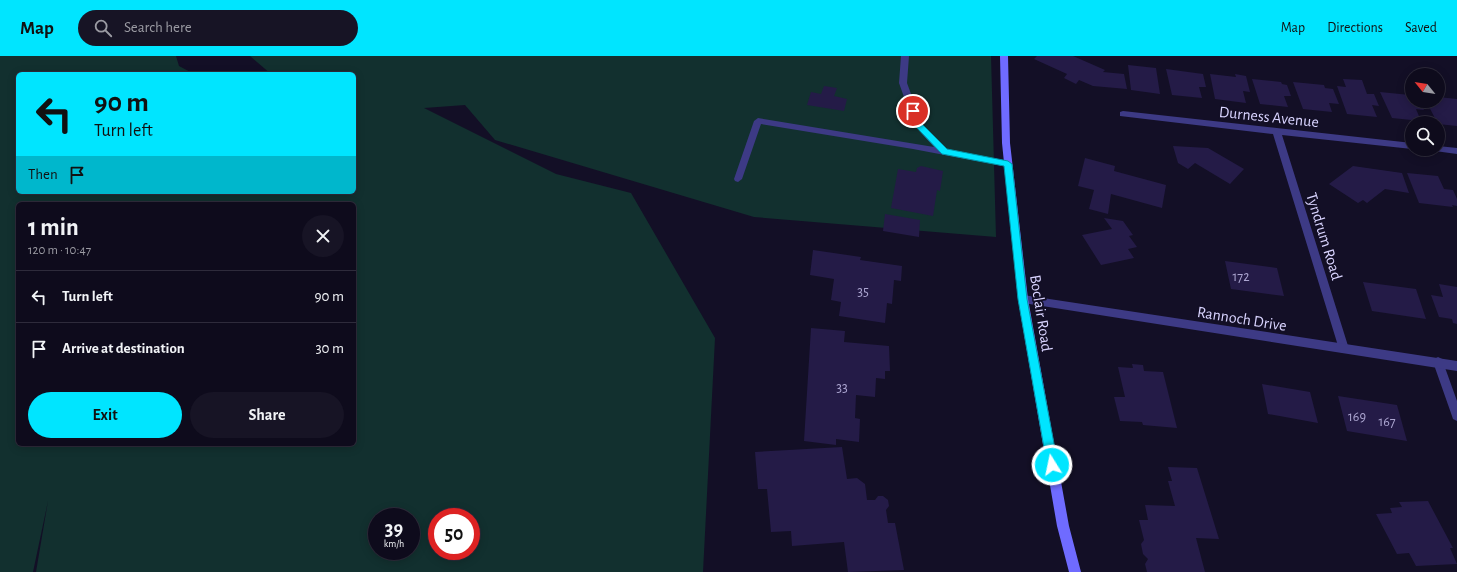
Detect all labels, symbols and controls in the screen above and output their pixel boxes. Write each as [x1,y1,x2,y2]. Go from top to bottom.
search box [78,10,358,46]
icon: search [92,17,114,39]
text: Map [20,19,54,38]
text: Search here [124,20,192,35]
text: Map [1281,21,1305,35]
text: Directions [1327,21,1383,35]
text: Saved [1405,21,1437,35]
north arrow [1405,68,1445,108]
map controls [1405,68,1445,156]
icon: left [28,88,80,140]
text: 90 m [94,89,149,117]
pin [896,94,930,128]
icon: arrive [902,100,924,122]
street label: Durness Avenue [1218,104,1320,130]
button: search [1405,116,1445,156]
text: Turn left [94,122,153,140]
icon: arrive [66,164,88,186]
text: Then [28,167,58,182]
street label: Tyndrum Road [1302,191,1345,282]
button: close [302,215,344,257]
text: 1 min [28,216,79,240]
text: 120 m · 10:47 [28,244,91,257]
house number: 172 [1232,270,1250,284]
street label: Boclair Road [1027,274,1055,353]
house number: 35 [857,285,869,299]
icon: left [28,286,50,308]
text: Turn left [62,289,113,304]
text: 90 m [315,289,344,304]
street label: Rannoch Drive [1196,304,1288,334]
icon: arrive [28,338,50,360]
text: Arrive at destination [62,341,185,356]
text: 30 m [315,341,344,356]
house number: 33 [836,381,848,395]
button: Exit [28,392,182,438]
button: Share [190,392,344,438]
house number: 169 [1348,410,1366,424]
house number: 167 [1378,415,1396,429]
position arrow [1031,444,1073,486]
speed limit sign: 50 [428,508,480,560]
text: 39 [385,519,403,539]
text: km/h [384,539,404,549]

